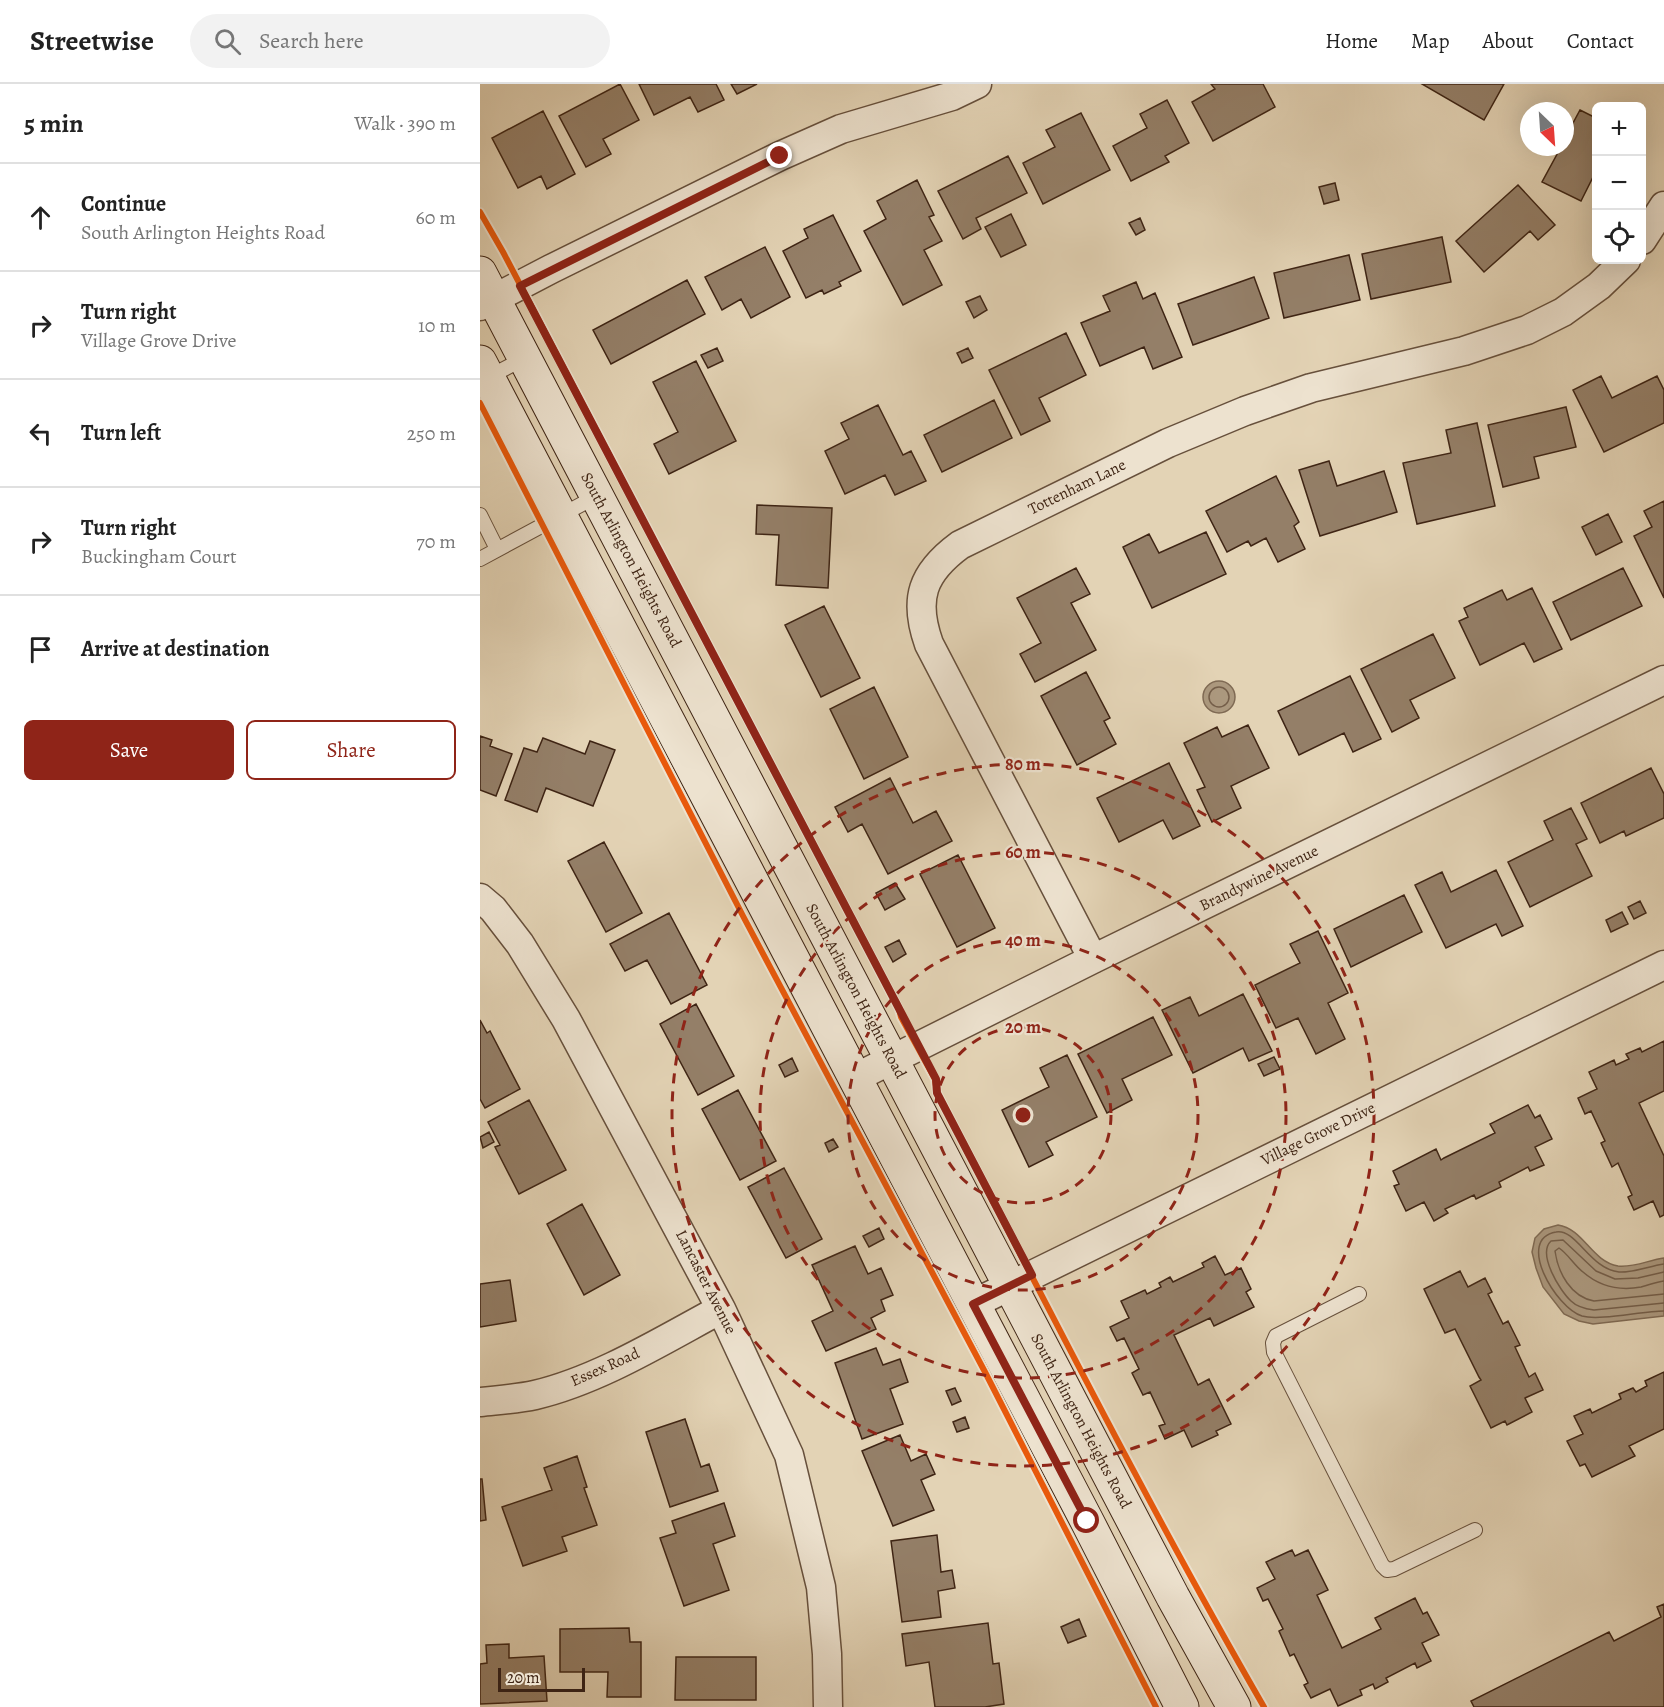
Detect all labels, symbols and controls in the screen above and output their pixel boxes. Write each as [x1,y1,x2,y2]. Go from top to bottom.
search box [190,14,610,68]
text: Streetwise [30,22,154,60]
icon: search [211,25,244,58]
text: Search here [259,26,364,56]
text: Home [1325,27,1378,55]
text: Map [1411,27,1449,55]
text: About [1482,27,1534,55]
text: Contact [1567,27,1634,55]
north arrow [1520,102,1574,156]
map controls [1592,102,1646,264]
button: + [1592,102,1646,156]
text: 5 min [24,106,84,141]
text: Walk · 390 m [354,110,456,137]
route end [766,142,792,168]
button: − [1592,156,1646,210]
text: Continue [81,189,166,219]
icon: ahead [24,201,57,234]
text: 60 m [416,204,456,231]
button: locate [1592,210,1646,264]
text: South Arlington Heights Road [81,219,325,246]
text: Turn right [81,297,177,327]
icon: right [24,309,57,342]
text: 10 m [418,312,456,339]
text: Village Grove Drive [81,327,237,354]
icon: left [24,417,57,450]
text: Turn left [81,418,161,448]
text: 250 m [407,420,456,447]
street label: Tottenham Lane [1024,454,1130,520]
street label: South Arlington Heights Road [575,469,687,652]
text: Turn right [81,513,177,543]
icon: right [24,525,57,558]
text: 70 m [416,528,456,555]
text: Buckingham Court [81,543,237,570]
icon: arrive [24,633,57,666]
text: Arrive at destination [81,634,270,664]
button: Save [24,720,234,780]
button: Share [246,720,456,780]
text: 80 m [1005,752,1041,776]
text: 60 m [1005,840,1041,864]
street label: Brandywine Avenue [1196,840,1322,916]
street label: South Arlington Heights Road [800,900,912,1083]
text: 40 m [1005,928,1041,952]
text: 20 m [1005,1015,1041,1039]
street label: Village Grove Drive [1256,1097,1379,1172]
centre of rings [1013,1105,1033,1125]
street label: Lancaster Avenue [670,1226,742,1338]
street label: South Arlington Heights Road [1025,1330,1137,1513]
street label: Essex Road [567,1342,643,1392]
route start [1073,1507,1099,1533]
scale bar [498,1665,585,1692]
text: 20 m [507,1667,540,1689]

